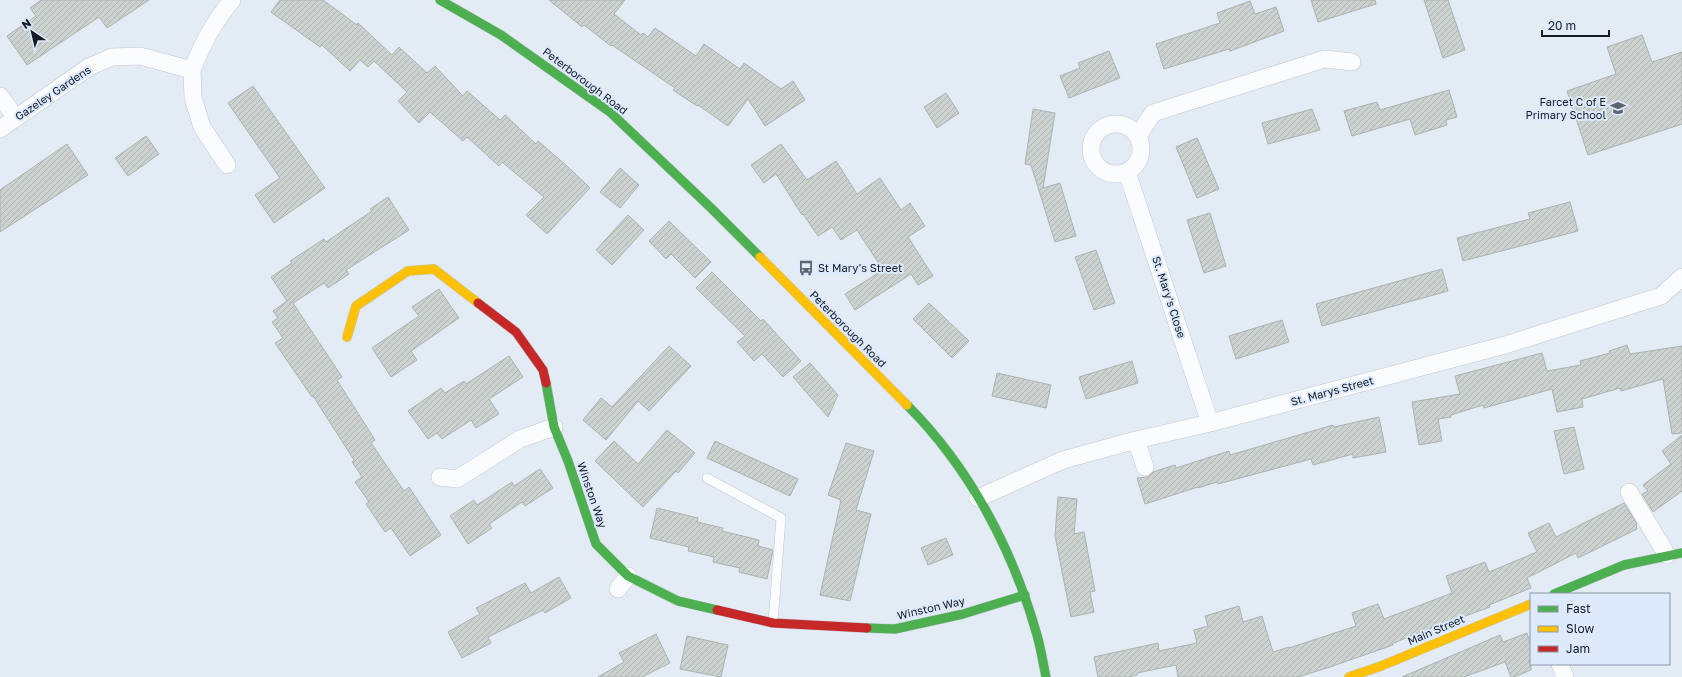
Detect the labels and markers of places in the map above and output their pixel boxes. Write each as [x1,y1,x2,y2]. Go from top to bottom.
place label: Farcet C of E Primary School [1526,95,1606,121]
school or university icon: Farcet C of E Primary School [1609,99,1627,117]
bus stop icon: St Mary's Street [797,259,815,277]
place label: St Mary's Street [818,261,902,274]

